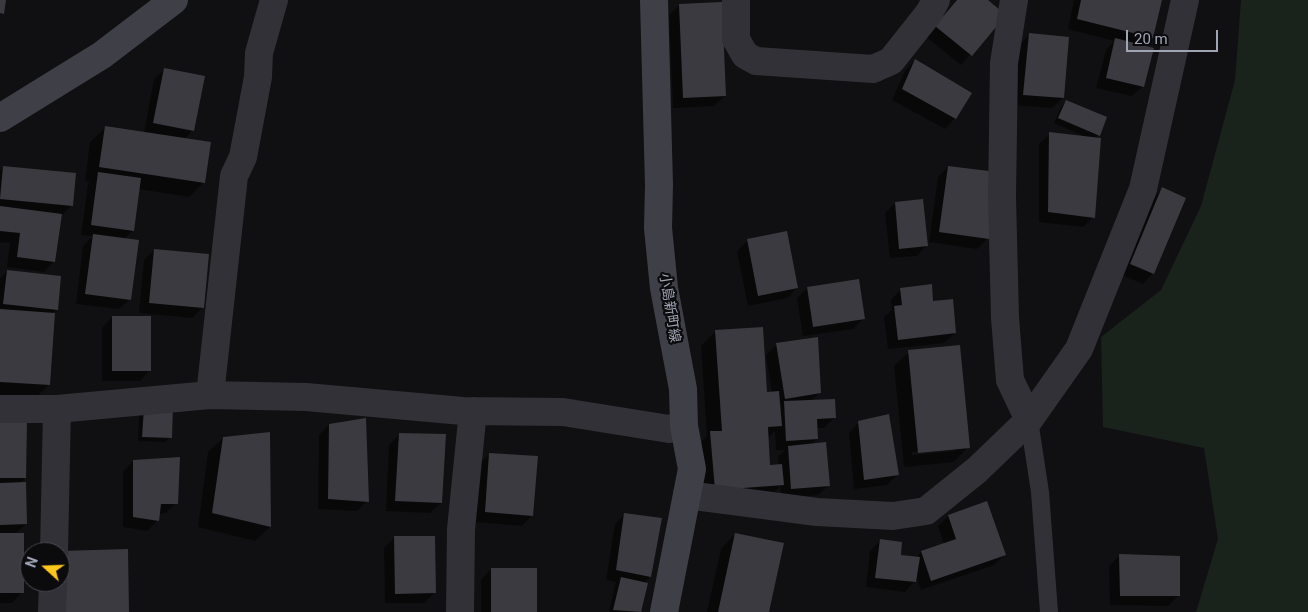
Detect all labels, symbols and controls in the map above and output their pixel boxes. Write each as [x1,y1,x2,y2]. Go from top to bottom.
scale bar [1128,20,1220,52]
text: 20 m [1134,30,1168,48]
street label: 小島新町線 [655,272,683,344]
north arrow [20,542,70,592]
text: N [23,555,41,570]

